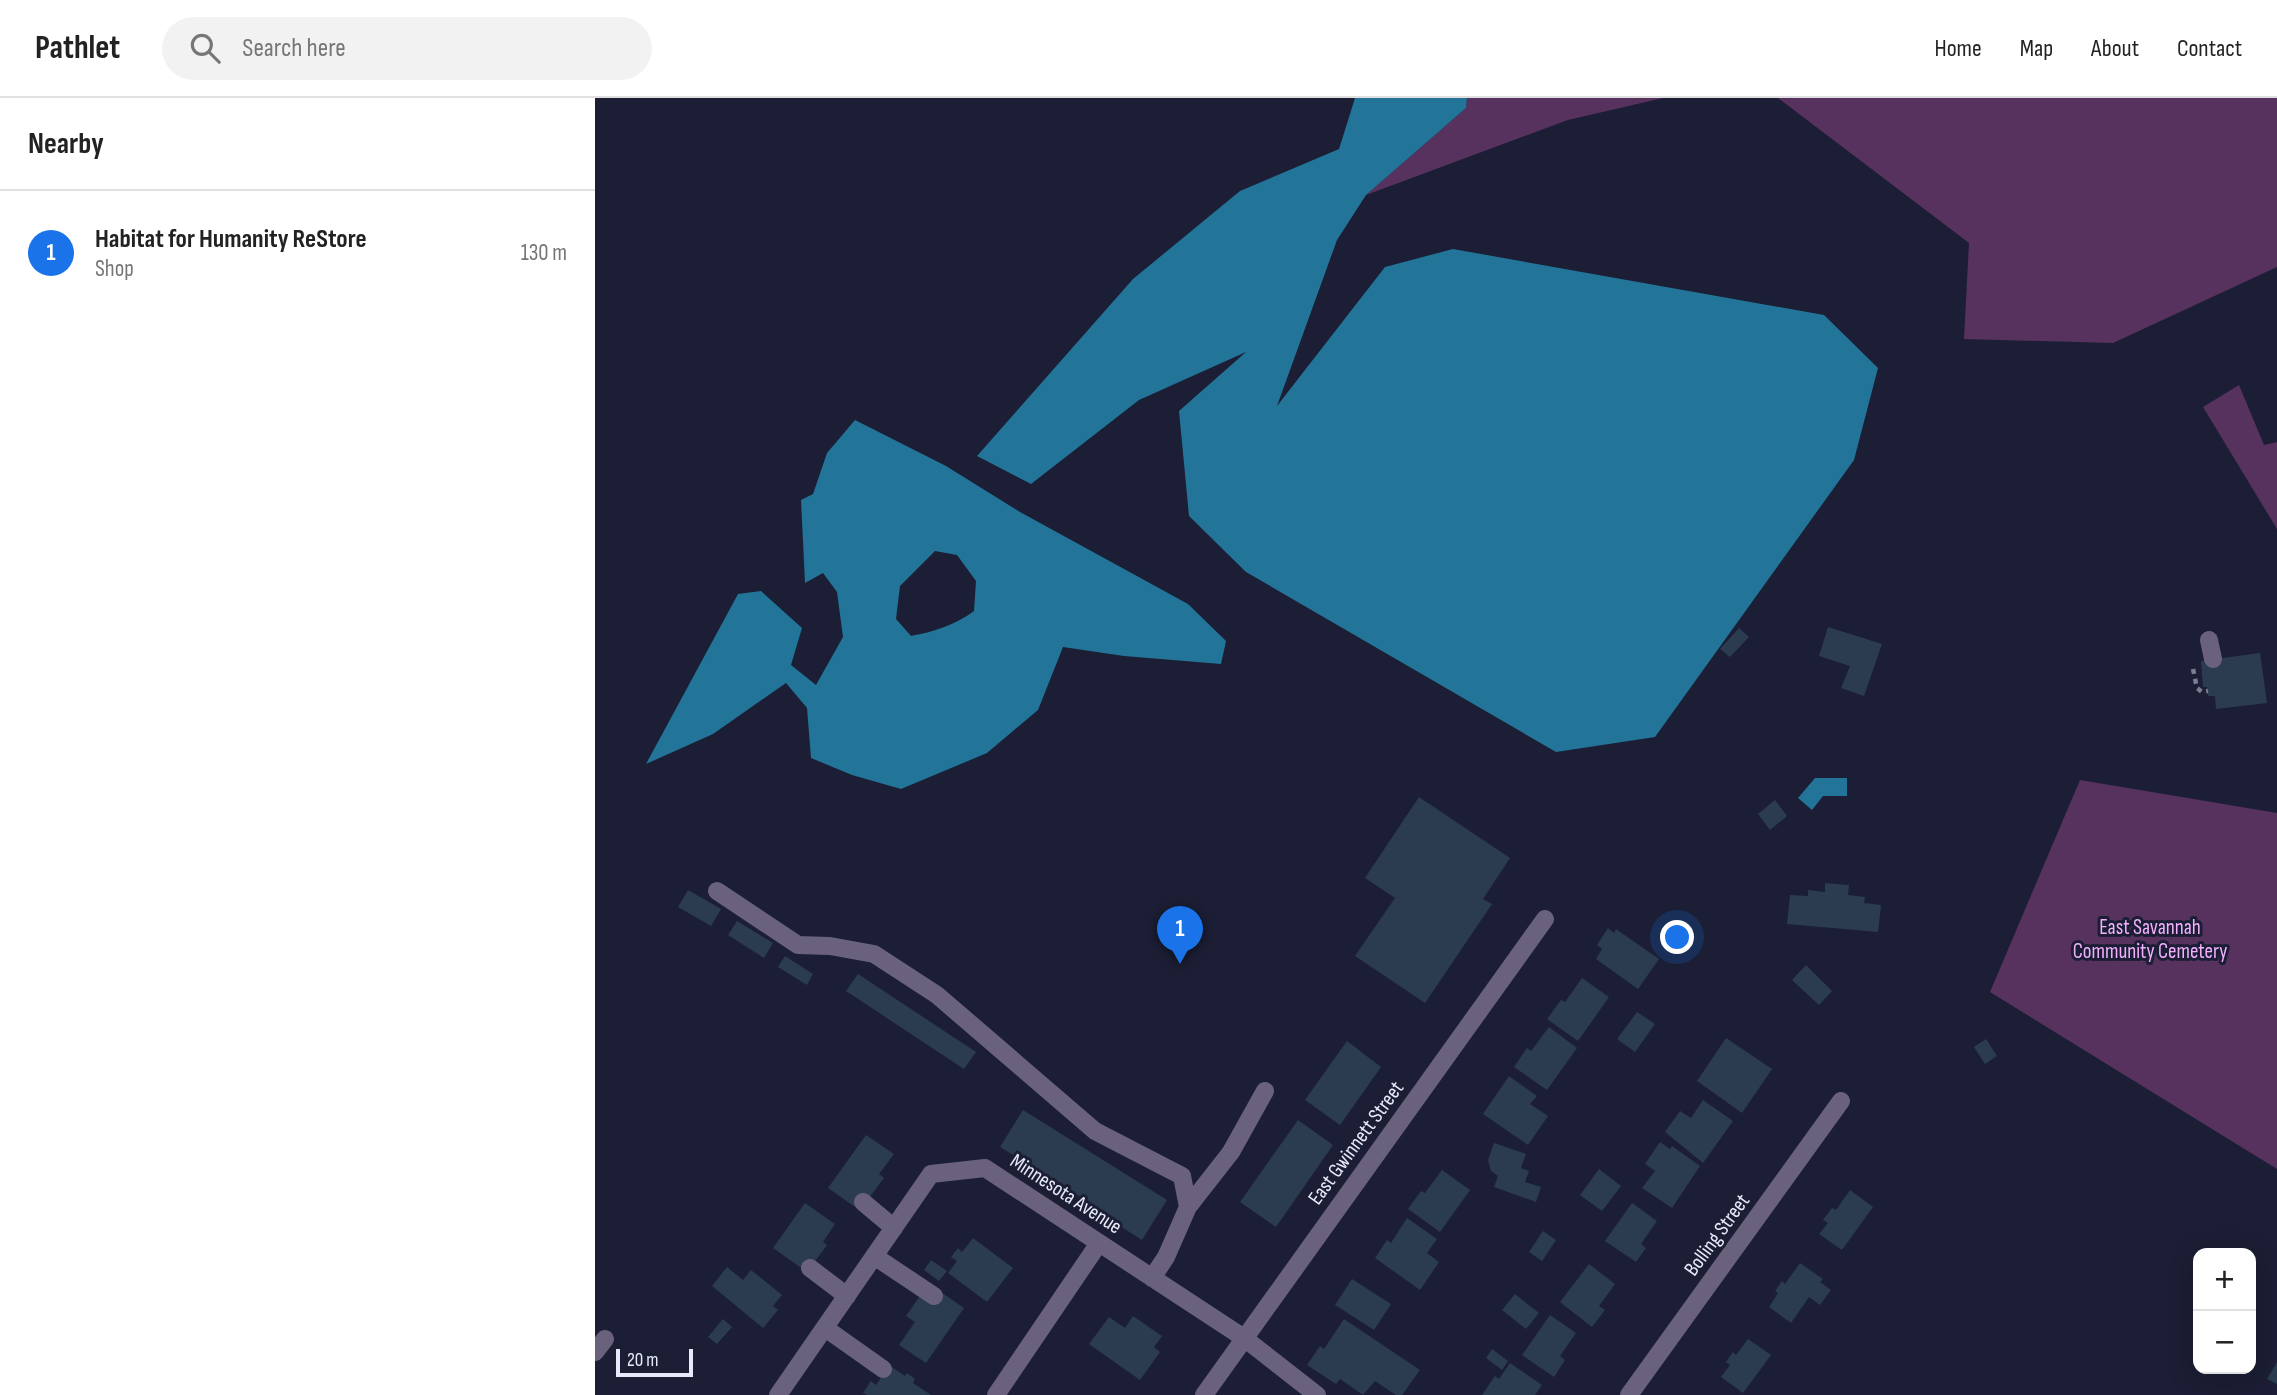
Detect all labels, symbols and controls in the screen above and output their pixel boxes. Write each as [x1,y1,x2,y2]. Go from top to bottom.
search box [162,17,652,80]
text: Pathlet [35,28,120,68]
icon: search [186,29,224,67]
text: Search here [242,33,346,64]
text: Home [1934,34,1982,63]
text: Map [2020,34,2053,63]
text: About [2091,34,2139,63]
text: Contact [2177,34,2242,63]
text: Nearby [28,126,104,162]
text: Habitat for Humanity ReStore [95,224,367,255]
text: 1 [46,239,56,267]
text: 130 m [521,239,567,267]
text: Shop [95,255,134,283]
pin: 1 [1157,906,1203,964]
park label: East Savannah Community Cemetery [2073,915,2227,964]
your location [1660,920,1694,954]
street label: East Gwinnett Street [1303,1076,1409,1210]
street label: Minnesota Avenue [1005,1149,1127,1239]
street label: Bolling Street [1679,1189,1755,1281]
map controls [2193,1248,2256,1374]
button: + [2193,1248,2256,1311]
button: − [2193,1311,2256,1374]
scale bar [616,1346,693,1378]
text: 20 m [627,1349,659,1372]

